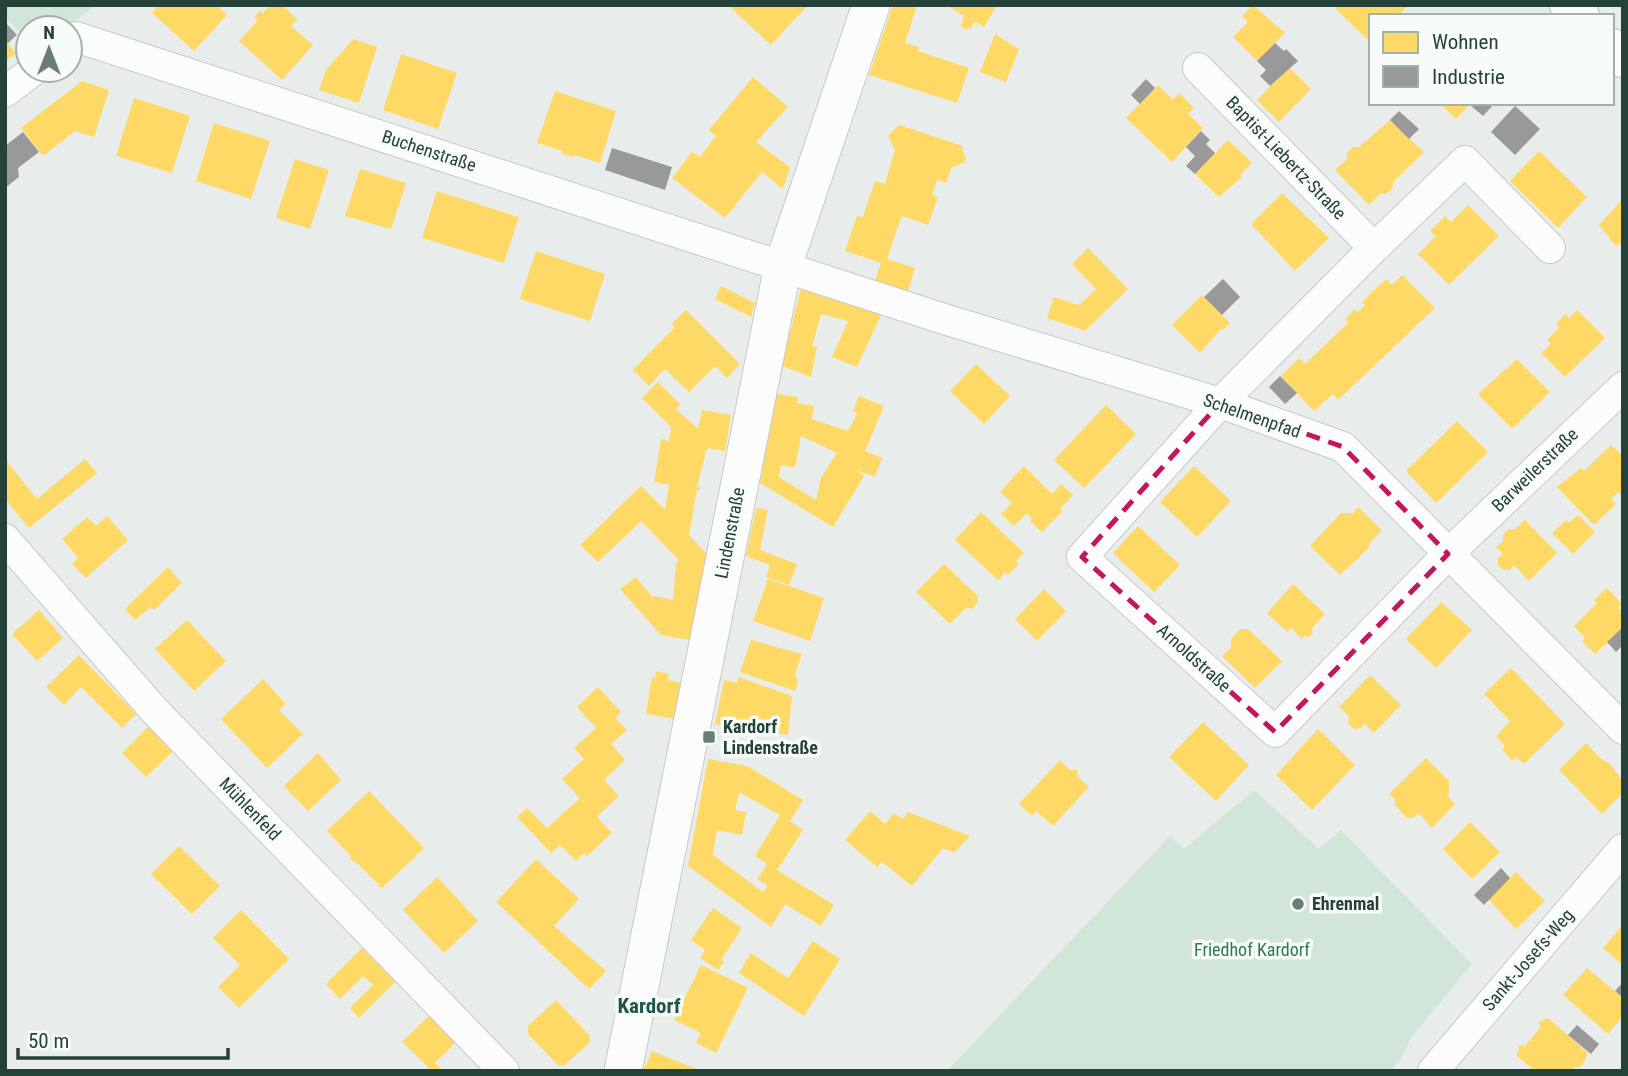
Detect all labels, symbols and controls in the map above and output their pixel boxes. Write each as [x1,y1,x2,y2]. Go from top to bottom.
north arrow [14,14,84,84]
legend [1369,14,1614,105]
text: N [43,21,55,44]
text: Wohnen [1432,30,1499,54]
text: Industrie [1432,65,1505,89]
street label: Baptist-Liebertz-Straße [1222,92,1351,224]
street label: Buchenstraße [379,125,479,176]
street label: Schelmenpfad [1201,389,1304,442]
street label: Barweilerstraße [1487,423,1582,516]
street label: Lindenstraße [710,485,749,580]
street label: Arnoldstraße [1153,619,1235,696]
place label: Kardorf Lindenstraße [723,716,818,758]
marker: Kardorf Lindenstraße [701,729,717,745]
street label: Mühlenfeld [215,773,285,844]
place label: Ehrenmal [1312,893,1379,914]
marker: Ehrenmal [1290,896,1306,912]
street label: Sankt-Josefs-Weg [1478,904,1578,1015]
park label: Friedhof Kardorf [1194,939,1310,960]
district label: Kardorf [617,994,681,1018]
scale bar [18,1016,228,1060]
text: 50 m [28,1029,69,1053]

